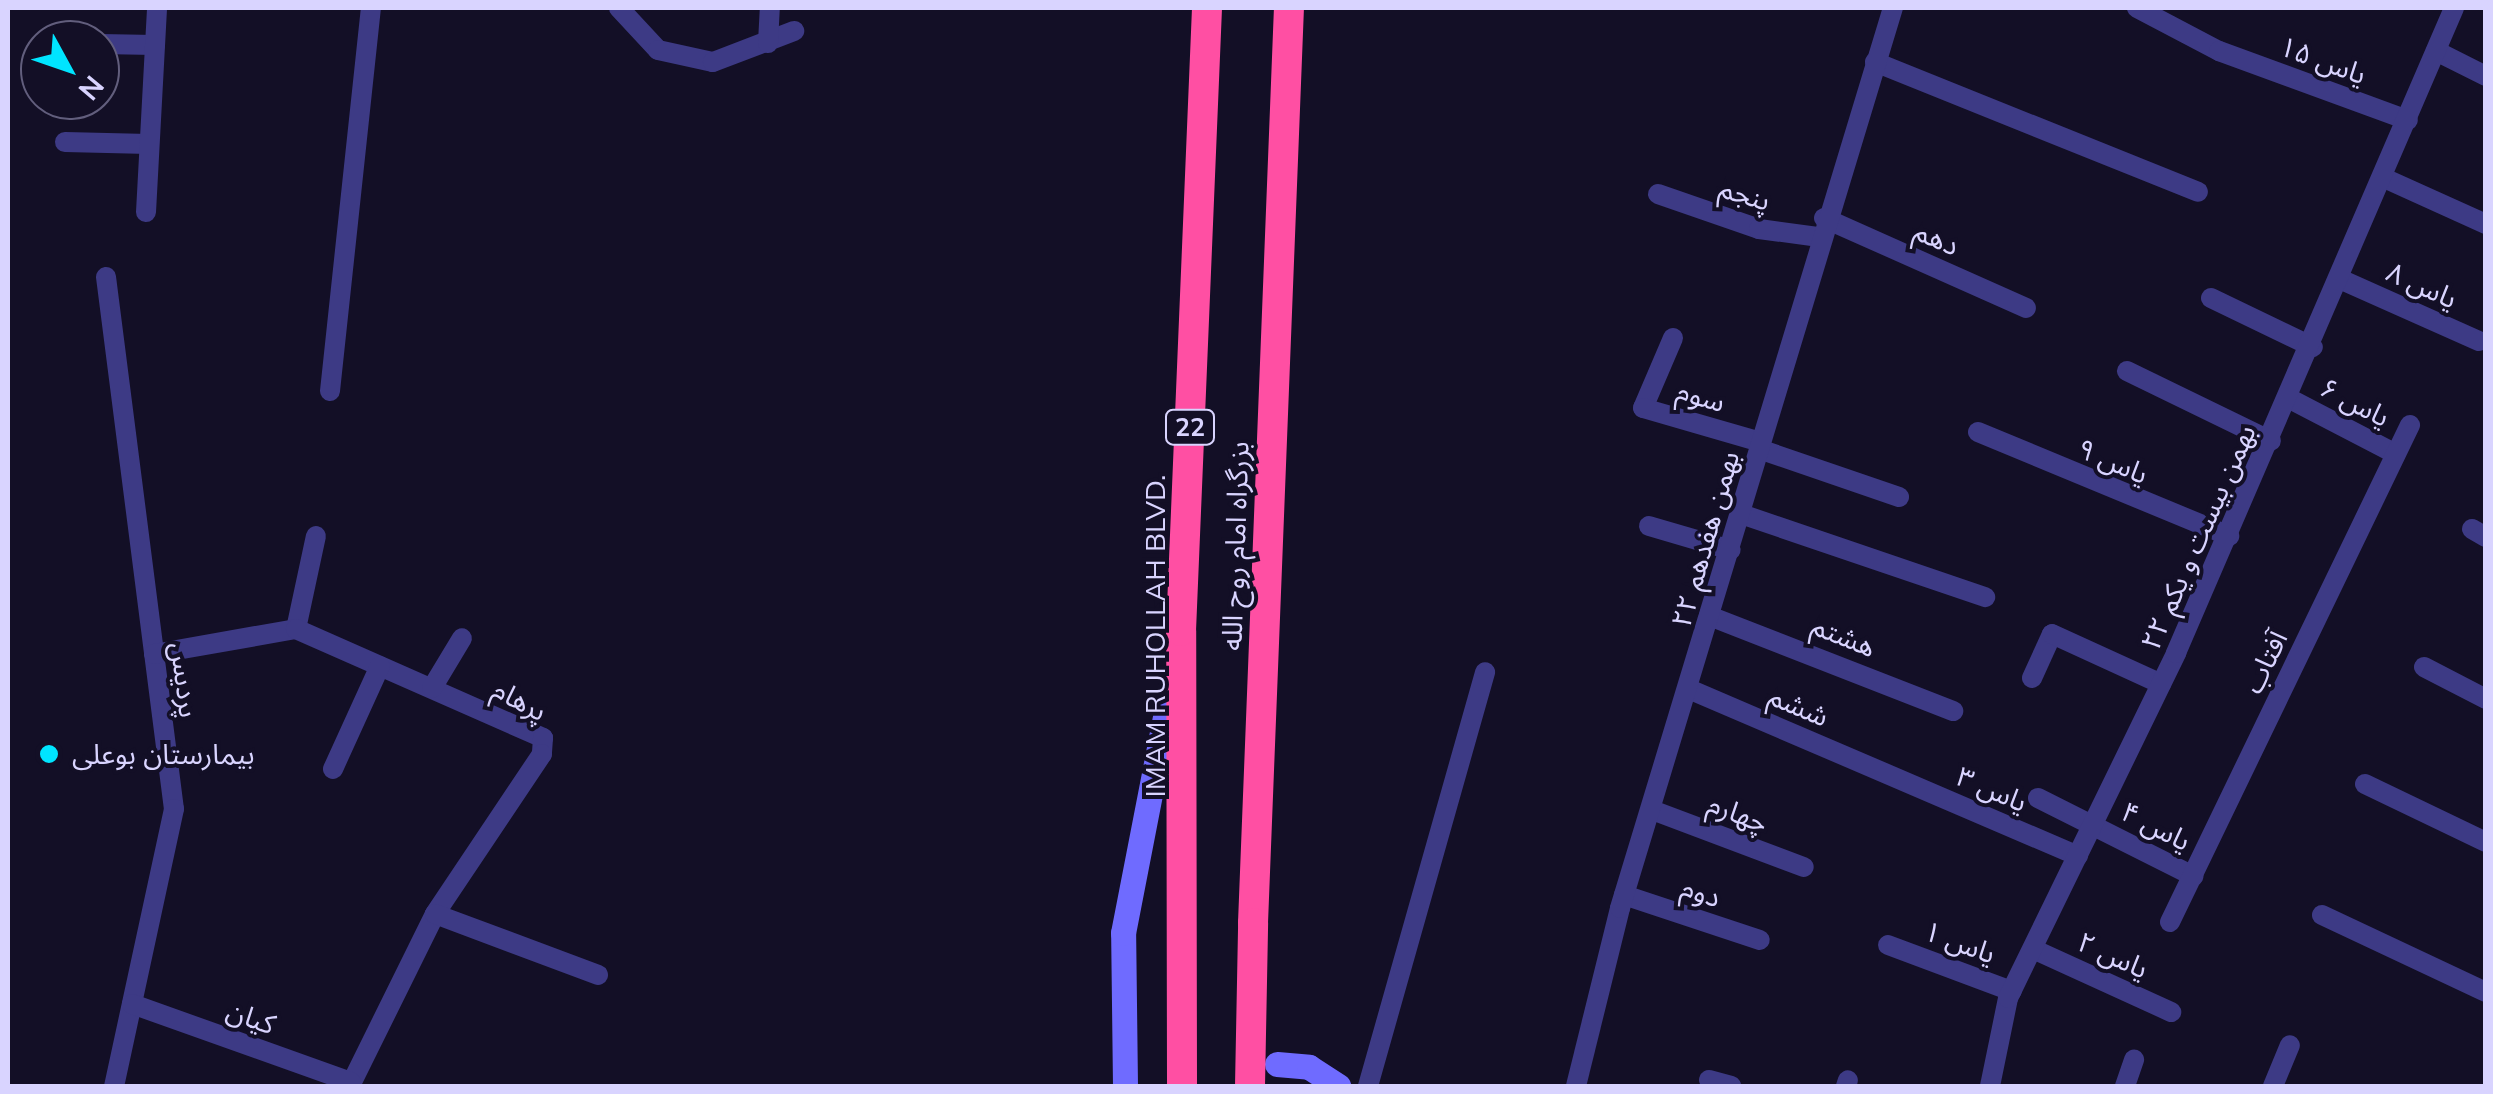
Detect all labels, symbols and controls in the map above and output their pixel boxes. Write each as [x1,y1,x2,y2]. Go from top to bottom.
north arrow [20,20,120,120]
street label: یاس ۱۵ [2275,29,2371,91]
text: N [72,69,112,108]
street label: پنجم [1715,170,1775,218]
street label: دهم [1910,213,1964,263]
street label: یاس ۸ [2382,255,2462,315]
street label: یاس ۶ [2315,370,2395,434]
street label: سوم [1673,373,1729,419]
road number: 22 [1165,407,1215,447]
street label: ۲۲ بهمن بیست و یکم [2133,419,2263,655]
street label: یاس ۹ [2073,431,2153,491]
street label: بزرگراه امام روح الله [1215,441,1255,651]
street label: ۲۲ بهمن هفدهم [1664,447,1746,631]
street label: IMAM RUHOLLAH BLVD. [1138,475,1172,797]
street label: هشتم [1807,608,1881,664]
street label: آفتاب [2236,625,2294,699]
street label: پردیس [164,640,206,720]
street label: پرهام [487,672,553,728]
street label: ششم [1764,679,1834,733]
place label: بیمارستان بوعلی [72,737,255,771]
marker: بیمارستان بوعلی [36,741,62,767]
street label: یاس ۳ [1952,759,2032,819]
street label: چهارم [1703,786,1773,840]
street label: یاس ۴ [2116,794,2196,858]
street label: دوم [1677,870,1725,914]
street label: یاس ۱ [1920,914,2000,970]
street label: یاس ۲ [2073,925,2153,985]
street label: کیان [222,993,280,1041]

